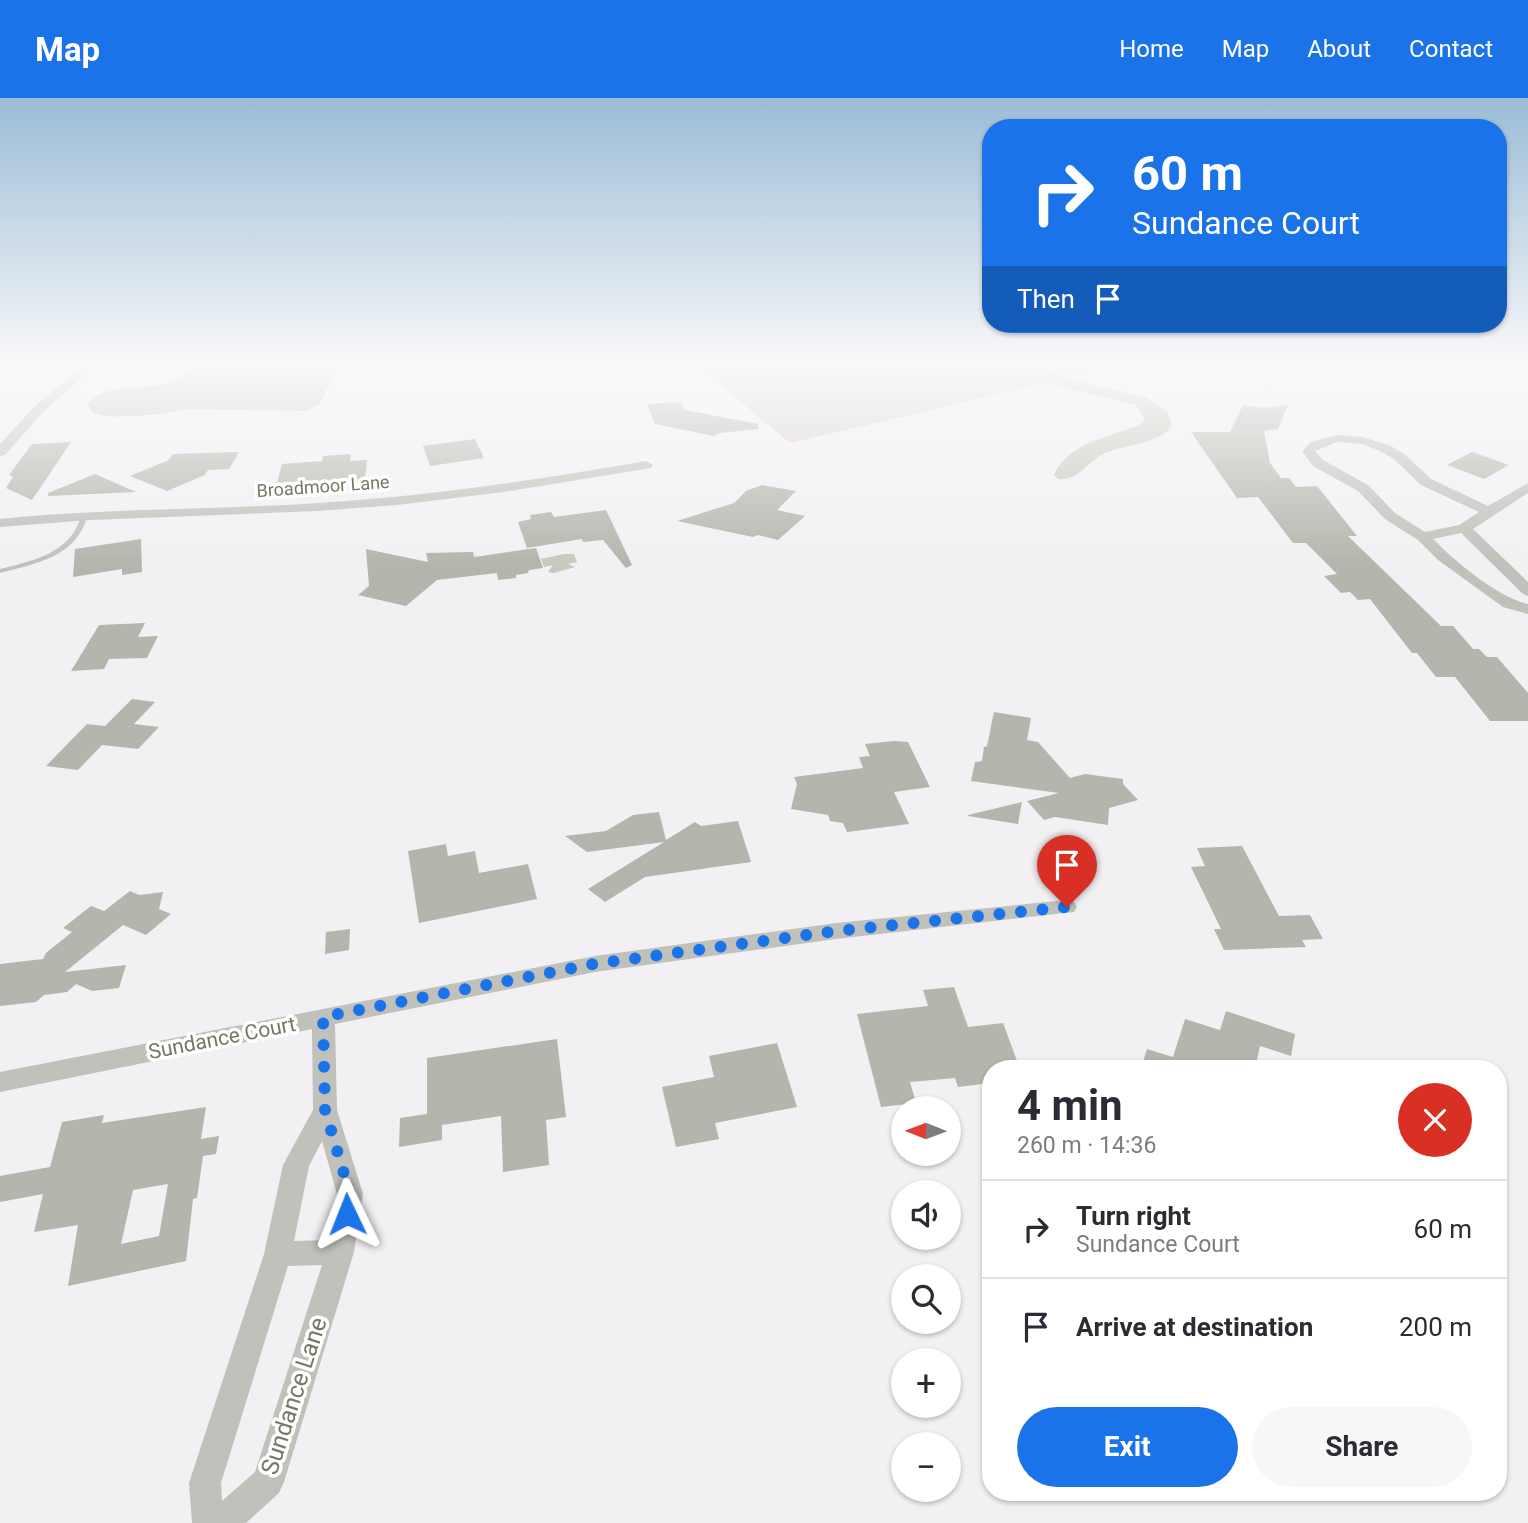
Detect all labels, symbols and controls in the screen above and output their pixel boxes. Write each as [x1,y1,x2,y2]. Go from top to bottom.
text: Map [35,30,100,69]
text: Home [1119,35,1184,63]
text: Map [1222,35,1269,63]
text: About [1307,35,1371,63]
text: Contact [1409,35,1493,63]
text: 60 m [1132,145,1243,202]
icon: right [1017,147,1108,238]
text: Sundance Court [1132,204,1360,242]
icon: arrive [1089,280,1127,318]
text: Then [1017,284,1075,314]
street label: Broadmoor Lane [256,471,390,501]
pin [1037,835,1097,907]
icon: arrive [1048,846,1086,884]
street label: Sundance Court [146,1012,298,1064]
text: 4 min [1017,1081,1123,1130]
button: close [1398,1083,1472,1157]
north arrow [891,1096,961,1166]
map controls [891,1096,961,1502]
text: 260 m · 14:36 [1017,1132,1156,1159]
position arrow [310,1177,384,1251]
button: sound [891,1180,961,1250]
text: Turn right [1076,1201,1191,1231]
icon: right [1017,1210,1055,1248]
text: 60 m [1414,1214,1472,1244]
text: Sundance Court [1076,1231,1240,1258]
button: search [891,1264,961,1334]
icon: arrive [1017,1308,1055,1346]
text: Arrive at destination [1076,1312,1313,1342]
text: 200 m [1399,1312,1472,1342]
street label: Sundance Lane [255,1314,333,1478]
button: + [891,1348,961,1418]
button: Exit [1017,1407,1238,1487]
button: Share [1252,1407,1472,1487]
button: − [891,1432,961,1502]

